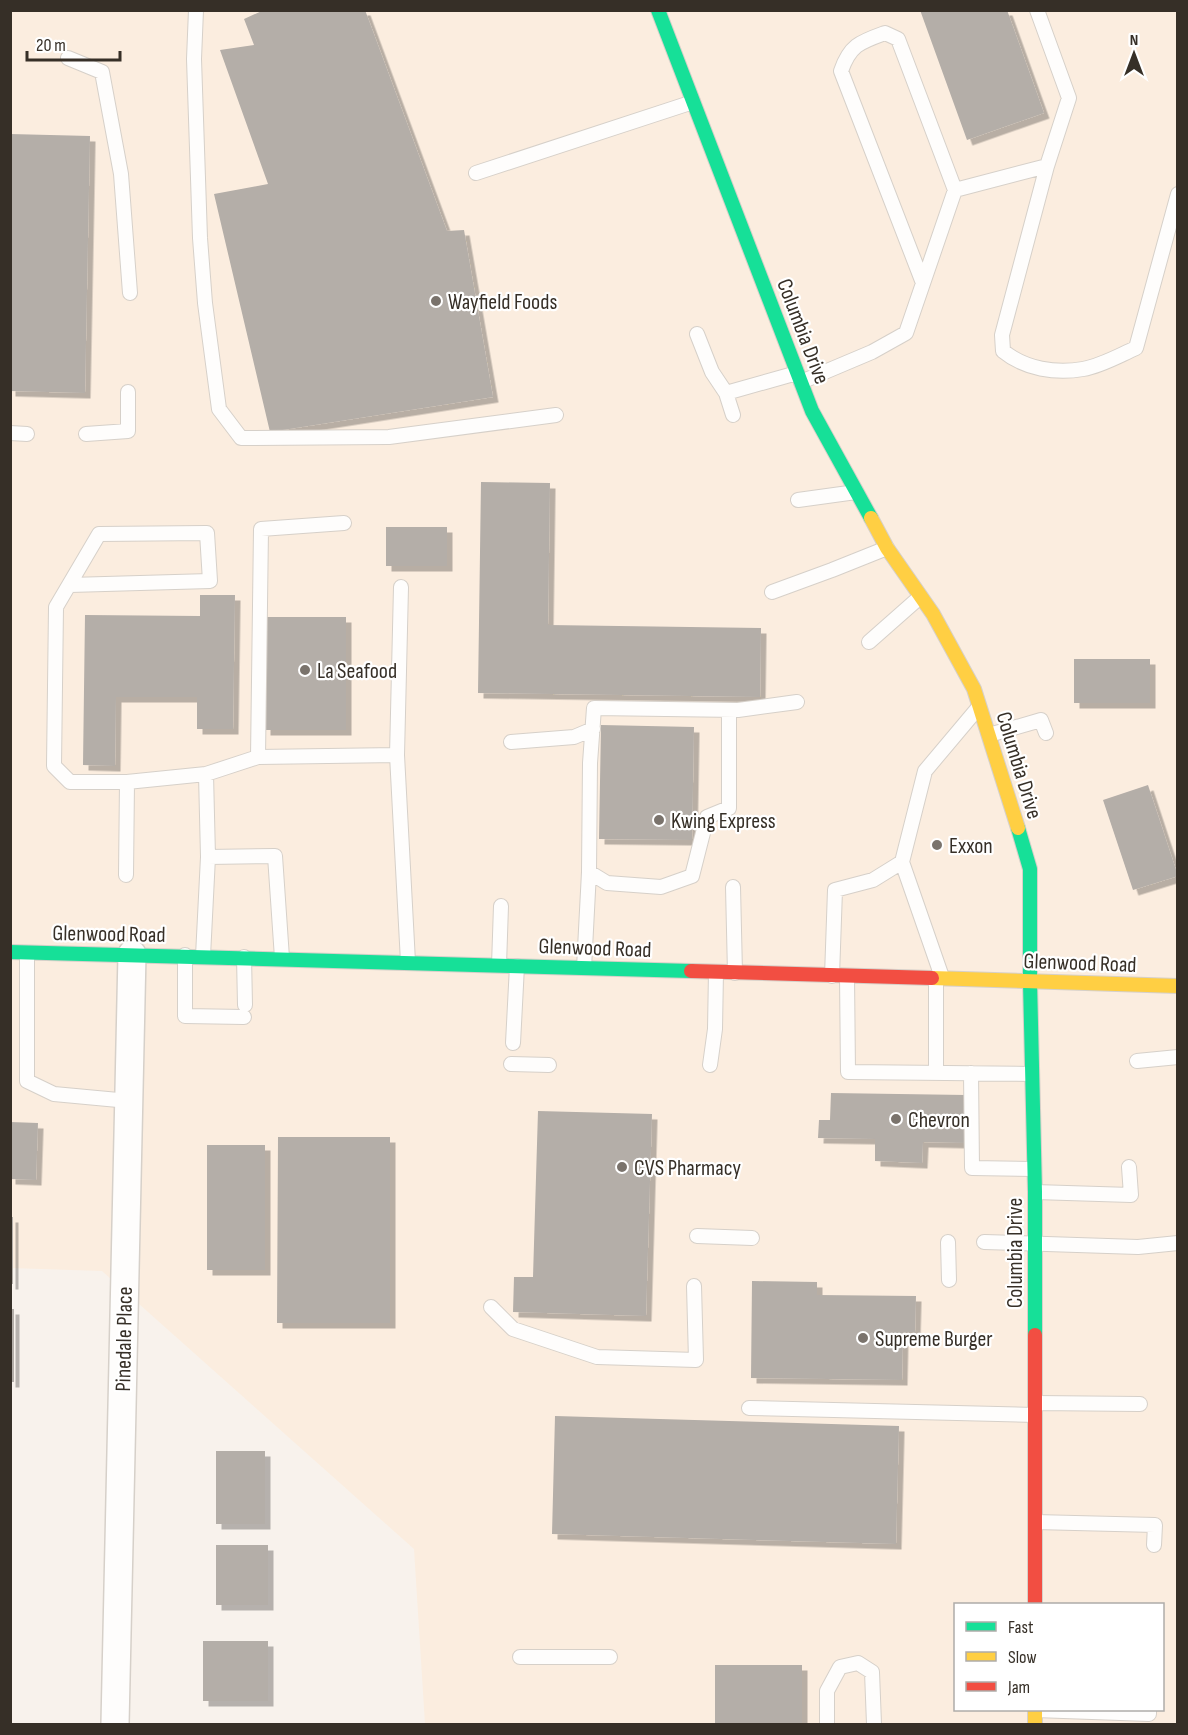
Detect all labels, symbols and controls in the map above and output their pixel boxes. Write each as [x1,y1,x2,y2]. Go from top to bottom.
scale bar [27,24,120,62]
north arrow [1104,24,1164,84]
text: N [1130,31,1138,50]
text: 20 m [36,35,66,56]
street label: Columbia Drive [770,275,835,388]
place label: Wayfield Foods [448,289,557,316]
marker: Wayfield Foods [429,294,443,308]
place label: La Seafood [317,658,397,685]
marker: La Seafood [298,663,312,677]
street label: Columbia Drive [989,709,1048,822]
place label: Kwing Express [671,808,776,835]
marker: Kwing Express [652,813,666,827]
place label: Exxon [949,833,993,860]
marker: Exxon [930,838,944,852]
street label: Glenwood Road [52,920,166,949]
street label: Glenwood Road [538,933,652,964]
street label: Glenwood Road [1023,948,1137,979]
place label: Chevron [908,1107,970,1134]
marker: Chevron [889,1112,903,1126]
place label: CVS Pharmacy [634,1155,741,1182]
marker: CVS Pharmacy [615,1160,629,1174]
street label: Columbia Drive [1002,1198,1029,1308]
street label: Pinedale Place [110,1286,139,1392]
place label: Supreme Burger [875,1326,993,1353]
marker: Supreme Burger [856,1331,870,1345]
legend [954,1603,1164,1711]
text: Fast [1008,1617,1034,1638]
text: Slow [1008,1647,1037,1668]
text: Jam [1007,1677,1030,1698]

